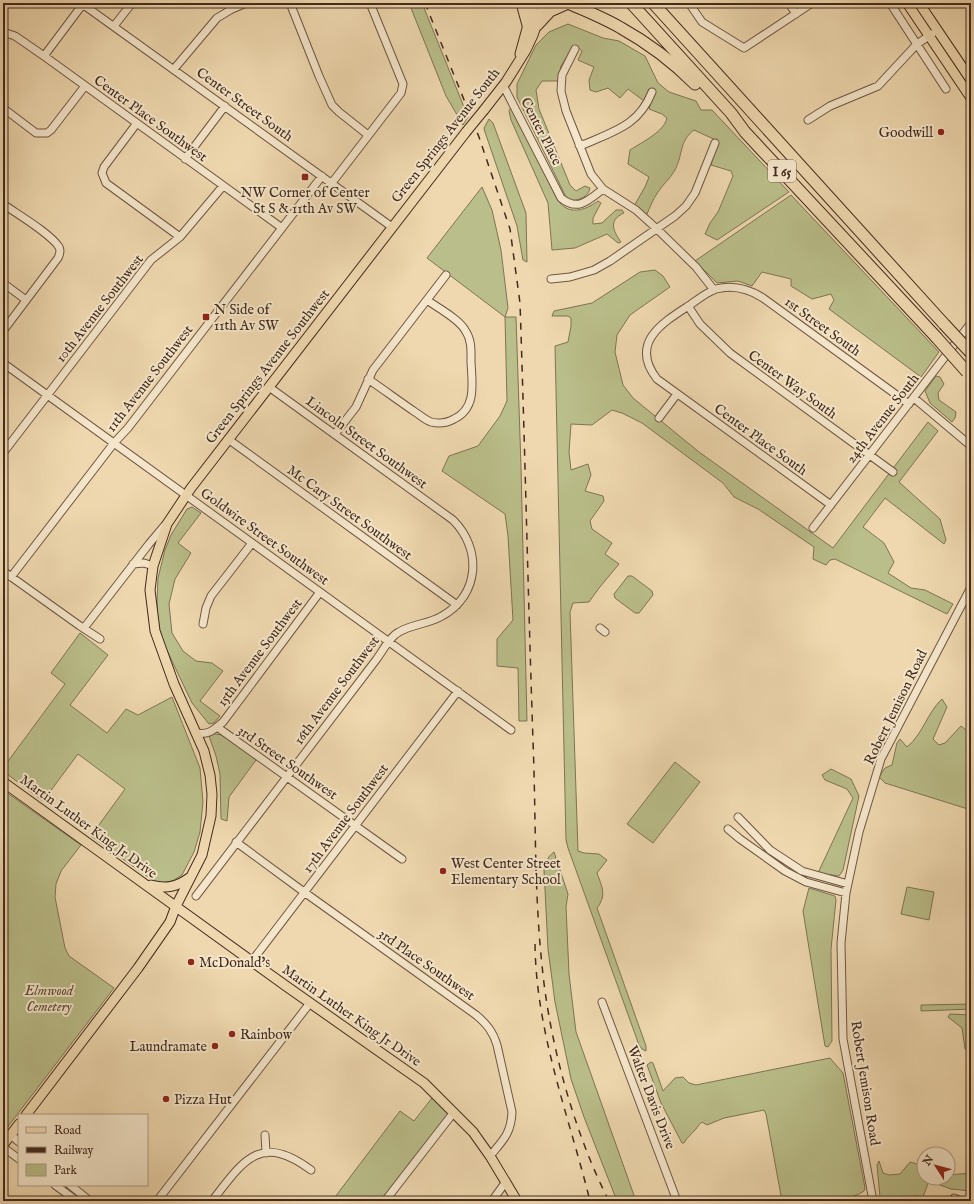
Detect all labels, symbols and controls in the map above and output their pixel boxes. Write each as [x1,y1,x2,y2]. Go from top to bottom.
street label: Center Street South [192,64,297,146]
street label: Green Springs Avenue South [388,64,504,207]
street label: Center Place Southwest [90,72,211,166]
street label: Center Place [516,95,566,169]
place label: Goodwill [879,124,933,142]
marker: Goodwill [936,127,946,137]
road number: I 65 [768,160,796,182]
marker: NW Corner of Center St S & 11th Av SW [300,172,310,182]
place label: NW Corner of Center St S & 11th Av SW [240,184,370,218]
street label: 10th Avenue Southwest [52,251,148,366]
street label: Green Springs Avenue Southwest [202,286,334,448]
street label: 1st Street South [781,293,865,361]
place label: N Side of 11th Av SW [214,301,279,335]
marker: N Side of 11th Av SW [201,312,211,322]
street label: 11th Avenue Southwest [102,321,197,436]
street label: Center Way South [744,346,841,424]
street label: 24th Avenue South [842,370,924,467]
street label: Lincoln Street Southwest [302,393,431,493]
street label: Center Place South [710,400,811,480]
street label: Mc Cary Street Southwest [283,461,416,564]
street label: Goldwire Street Southwest [197,484,332,590]
street label: 15th Avenue Southwest [213,595,306,710]
street label: 16th Avenue Southwest [290,633,384,749]
street label: Robert Jemison Road [860,646,932,768]
street label: 3rd Street Southwest [234,722,341,804]
street label: 17th Avenue Southwest [299,760,393,877]
street label: Martin Luther King Jr Drive [16,771,161,883]
place label: West Center Street Elementary School [451,855,561,889]
marker: West Center Street Elementary School [438,866,448,876]
street label: 3rd Place Southwest [375,925,478,1005]
place label: McDonald's [199,954,270,972]
marker: McDonald's [186,957,196,967]
street label: Martin Luther King Jr Drive [278,961,425,1071]
park label: Elmwood Cemetery [24,982,75,1016]
street label: Robert Jemison Road [846,1020,884,1147]
place label: Rainbow [240,1026,293,1044]
marker: Rainbow [227,1029,237,1039]
place label: Laundramate [130,1038,208,1056]
marker: Laundramate [210,1041,220,1051]
street label: Walter Davis Drive [623,1043,679,1152]
place label: Pizza Hut [174,1091,232,1109]
marker: Pizza Hut [161,1094,171,1104]
legend [18,1114,148,1186]
text: Road [54,1123,82,1138]
text: Railway [54,1143,93,1158]
north arrow [916,1146,956,1186]
text: N [920,1152,937,1169]
text: Park [54,1163,77,1178]

